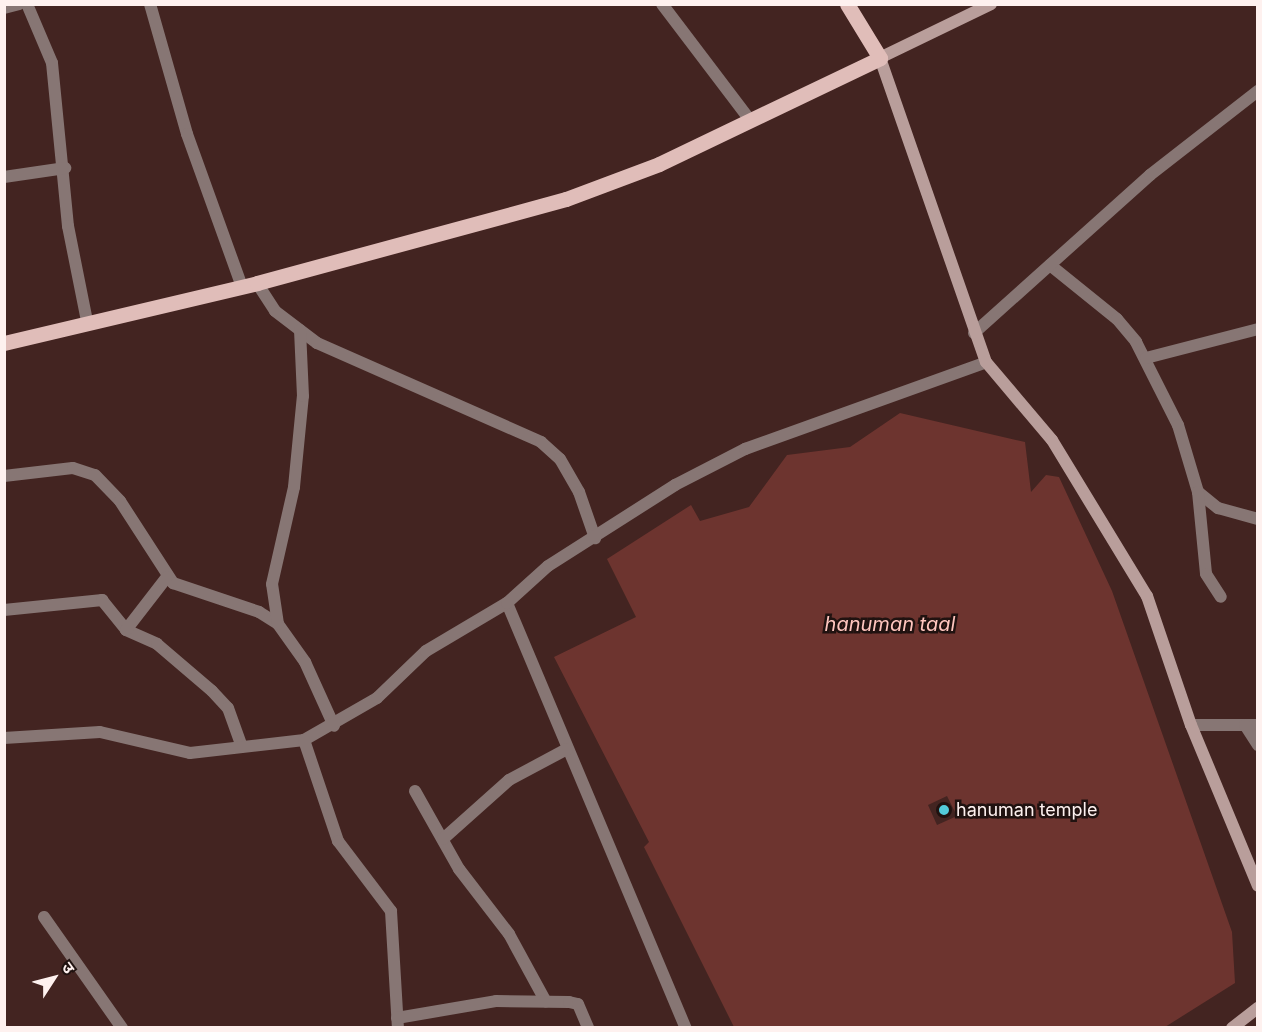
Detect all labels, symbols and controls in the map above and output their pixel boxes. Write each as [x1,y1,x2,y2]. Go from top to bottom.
water label: hanuman taal [825,612,955,636]
place label: hanuman temple [956,799,1097,821]
marker: hanuman temple [937,803,951,817]
north arrow [24,948,84,1008]
text: उ [58,958,79,977]

